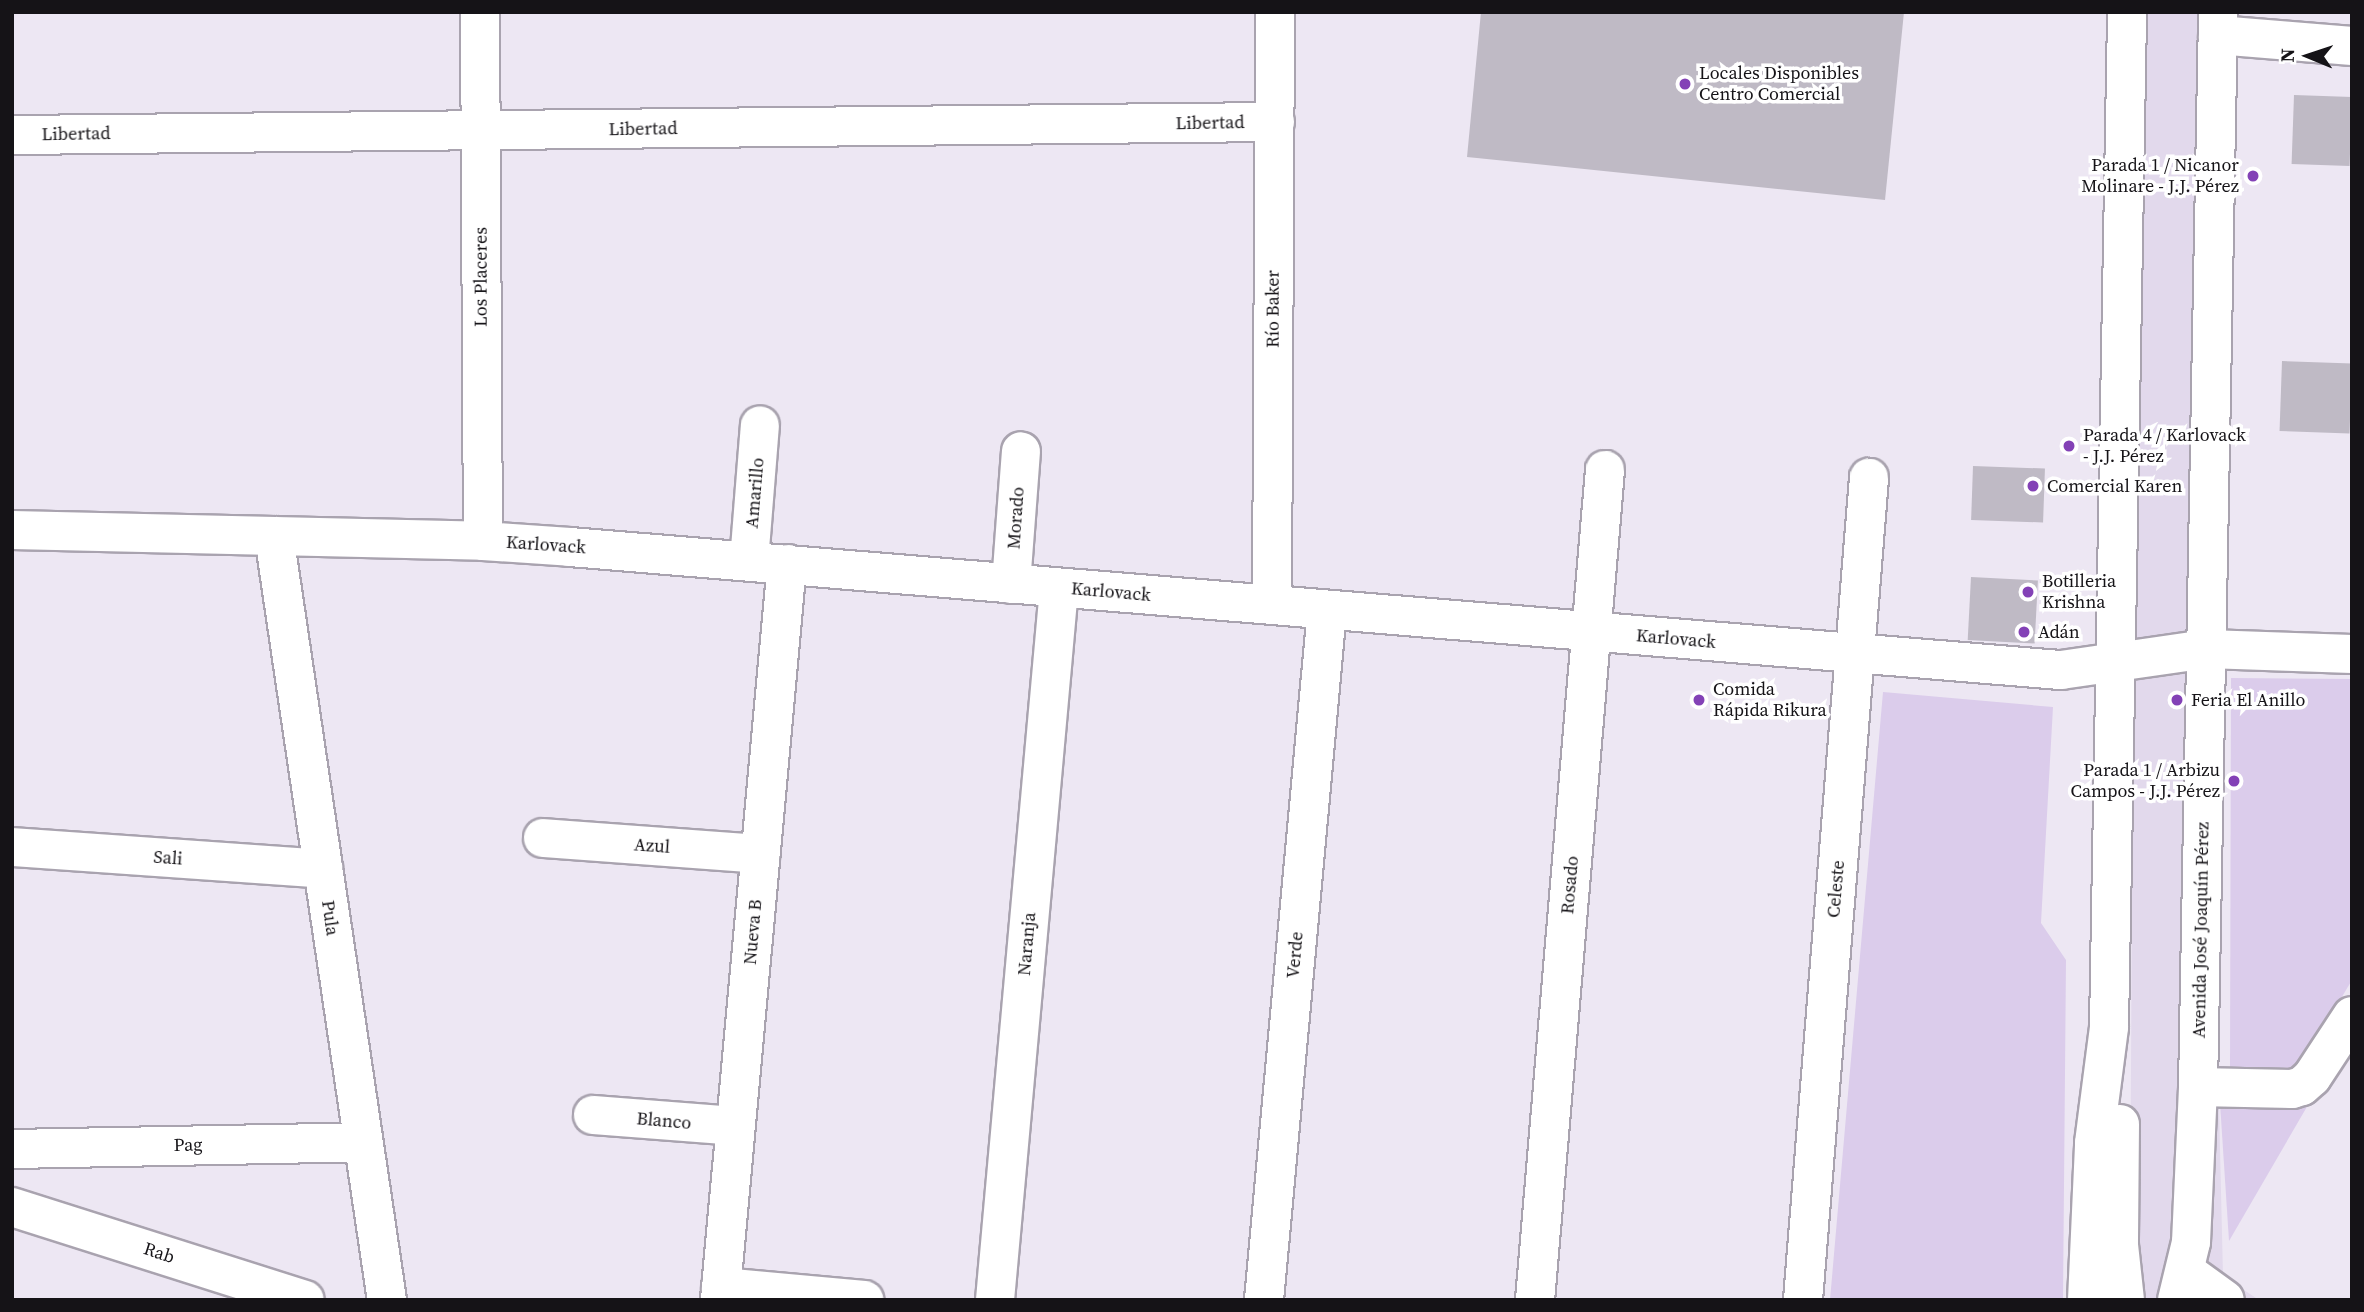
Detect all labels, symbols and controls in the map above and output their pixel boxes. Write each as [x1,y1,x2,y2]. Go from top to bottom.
north arrow [2273,21,2343,91]
text: N [2274,48,2300,63]
place label: Locales Disponibles Centro Comercial [1699,63,1859,106]
marker: Locales Disponibles Centro Comercial [1677,76,1693,92]
street label: Libertad [1175,112,1245,134]
street label: Libertad [608,118,678,140]
street label: Libertad [41,123,111,145]
place label: Parada 1 / Nicanor Molinare - J.J. Pérez [2081,155,2239,198]
marker: Parada 1 / Nicanor Molinare - J.J. Pérez [2245,168,2261,184]
street label: Los Placeres [470,227,492,327]
street label: Río Baker [1262,270,1284,348]
place label: Parada 4 / Karlovack - J.J. Pérez [2083,425,2246,467]
marker: Parada 4 / Karlovack - J.J. Pérez [2061,438,2077,454]
street label: Amarillo [741,457,769,529]
place label: Comercial Karen [2047,475,2182,497]
marker: Comercial Karen [2025,478,2041,494]
street label: Morado [1003,486,1029,550]
street label: Karlovack [505,531,587,559]
place label: Botilleria Krishna [2042,571,2116,614]
street label: Karlovack [1070,578,1152,606]
marker: Botilleria Krishna [2020,584,2036,600]
place label: Adán [2038,621,2080,643]
marker: Adán [2016,624,2032,640]
street label: Karlovack [1635,625,1717,653]
place label: Comida Rápida Rikura [1713,679,1827,722]
place label: Feria El Anillo [2191,689,2305,711]
marker: Comida Rápida Rikura [1691,692,1707,708]
marker: Feria El Anillo [2169,692,2185,708]
place label: Parada 1 / Arbizu Campos - J.J. Pérez [2071,760,2220,802]
marker: Parada 1 / Arbizu Campos - J.J. Pérez [2226,773,2242,789]
street label: Avenida José Joaquín Pérez [2188,822,2214,1038]
street label: Azul [633,834,671,858]
street label: Sali [153,846,183,870]
street label: Rosado [1557,855,1583,915]
street label: Celeste [1823,859,1849,919]
street label: Nueva B [739,898,767,966]
street label: Pula [317,899,343,937]
street label: Naranja [1013,911,1041,977]
street label: Verde [1282,931,1308,979]
street label: Blanco [636,1108,692,1134]
street label: Pag [173,1134,203,1156]
street label: Rab [141,1238,177,1268]

